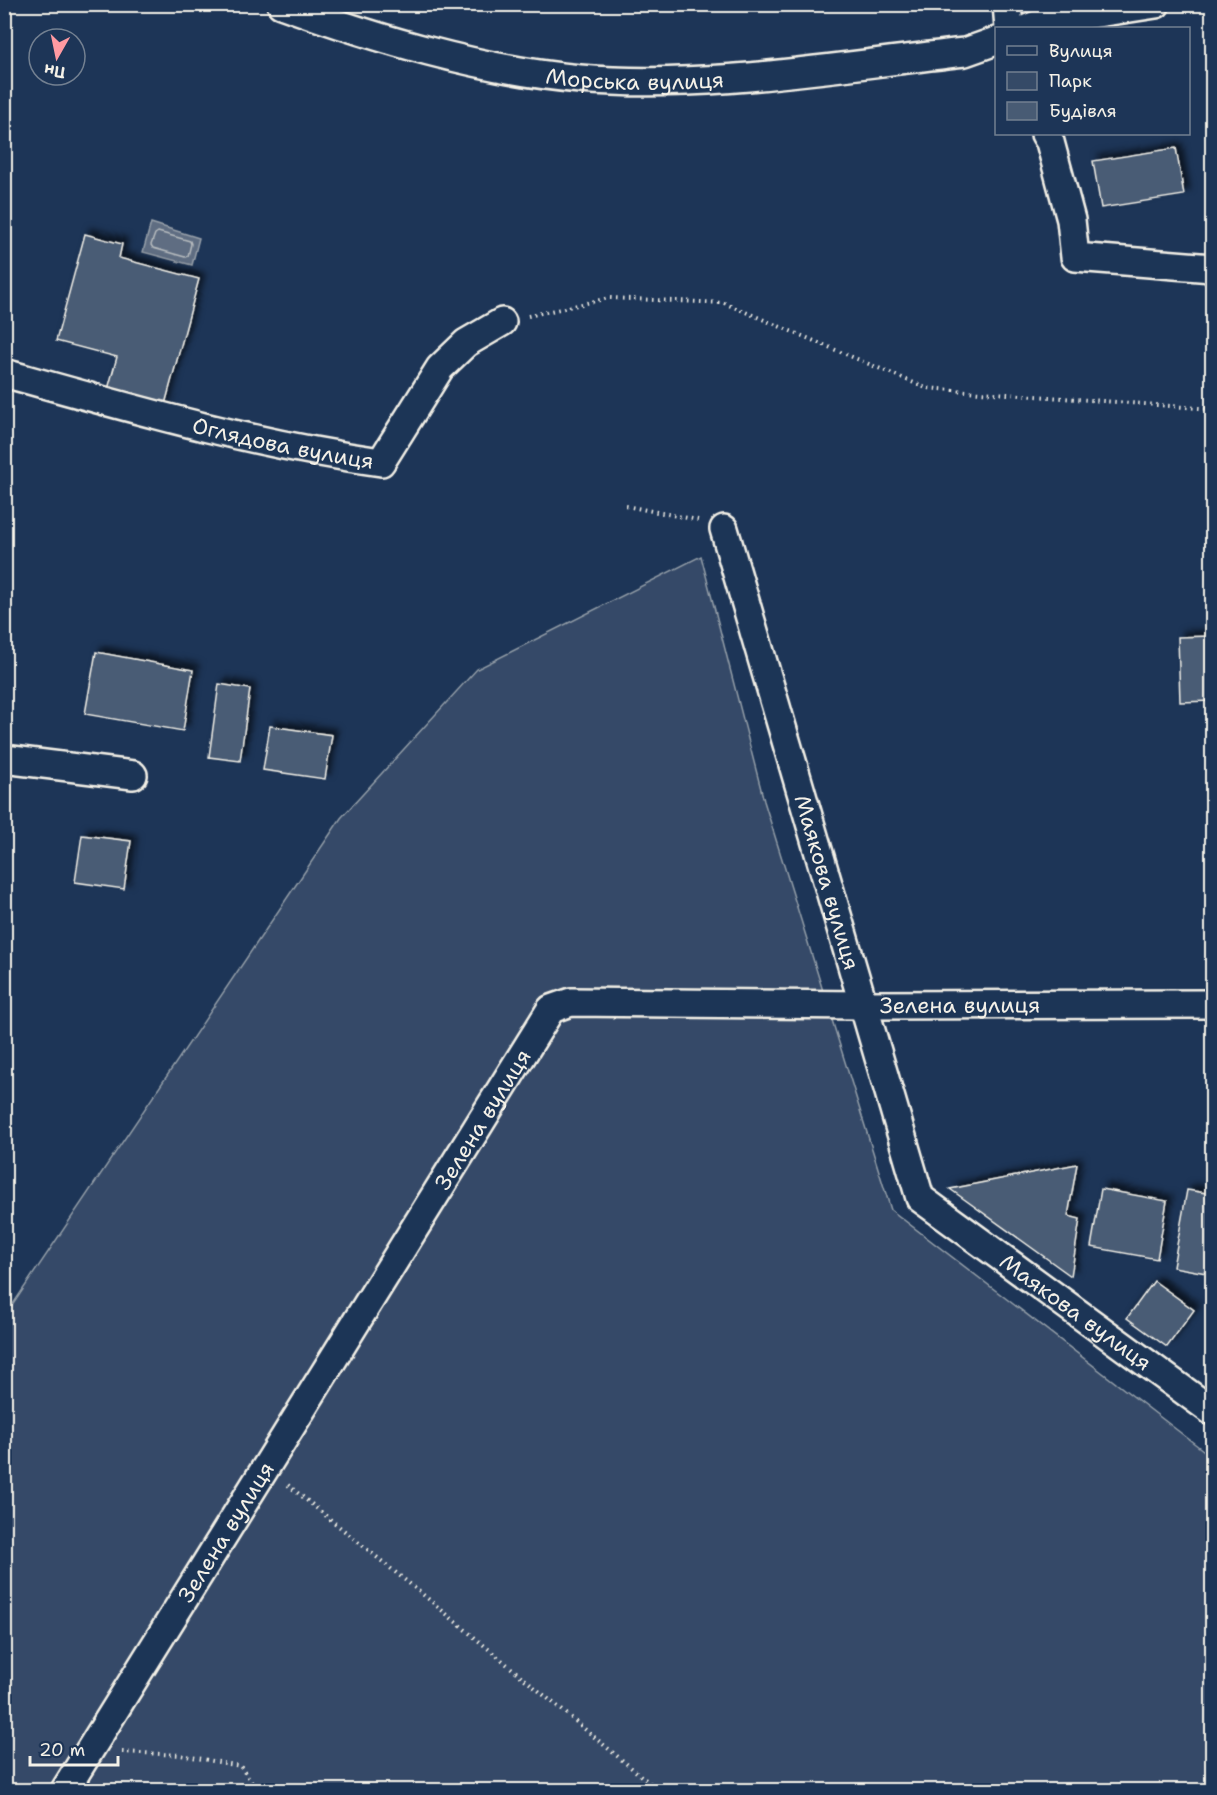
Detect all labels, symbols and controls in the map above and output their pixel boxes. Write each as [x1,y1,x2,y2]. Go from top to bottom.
north arrow [27,27,87,87]
legend [995,27,1190,135]
text: Вулиця [1049,39,1113,63]
text: Пн [43,59,67,83]
street label: Морська вулиця [544,61,725,97]
text: Парк [1049,69,1092,93]
text: Будівля [1049,99,1117,123]
street label: Оглядова вулиця [189,411,376,476]
street label: Маякова вулиця [788,791,866,973]
street label: Зелена вулиця [880,990,1040,1020]
street label: Зелена вулиця [428,1044,538,1195]
street label: Маякова вулиця [994,1247,1157,1377]
street label: Зелена вулиця [171,1456,281,1608]
scale bar [30,1729,118,1767]
text: 20 m [39,1738,85,1762]

